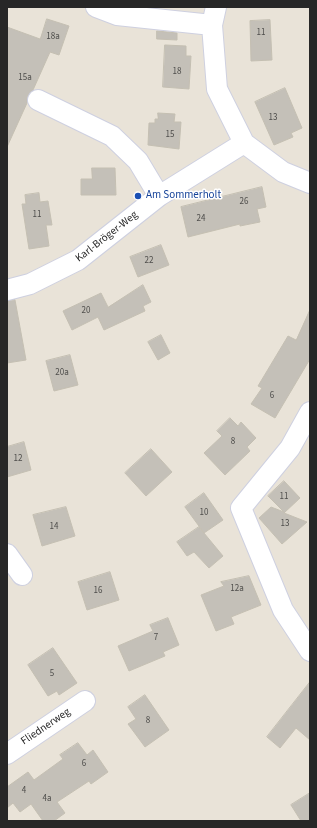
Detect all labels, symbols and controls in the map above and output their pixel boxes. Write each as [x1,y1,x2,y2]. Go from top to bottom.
house number: 11 [257,28,265,38]
house number: 18a [46,32,60,42]
house number: 18 [173,67,181,77]
house number: 15a [18,73,32,83]
house number: 13 [269,113,277,123]
house number: 15 [166,130,174,140]
place label: Am Sommerholt [146,189,221,203]
marker: Am Sommerholt [133,191,143,201]
house number: 26 [240,197,248,207]
street label: Karl-Bröger-Weg [73,209,141,265]
house number: 11 [33,210,41,220]
house number: 24 [197,214,205,224]
house number: 22 [145,256,153,266]
house number: 20 [82,306,90,316]
house number: 20a [55,368,69,378]
house number: 6 [270,391,274,401]
house number: 8 [231,437,235,447]
house number: 12 [14,454,22,464]
house number: 11 [280,492,288,502]
house number: 10 [200,508,208,518]
house number: 13 [281,519,289,529]
house number: 14 [50,522,58,532]
house number: 12a [230,584,244,594]
house number: 16 [94,586,102,596]
house number: 7 [154,633,158,643]
house number: 5 [50,669,54,679]
street label: Fliednerweg [19,706,73,748]
house number: 8 [146,716,150,726]
house number: 6 [82,759,86,769]
house number: 4 [22,786,26,796]
house number: 4a [42,794,52,804]

